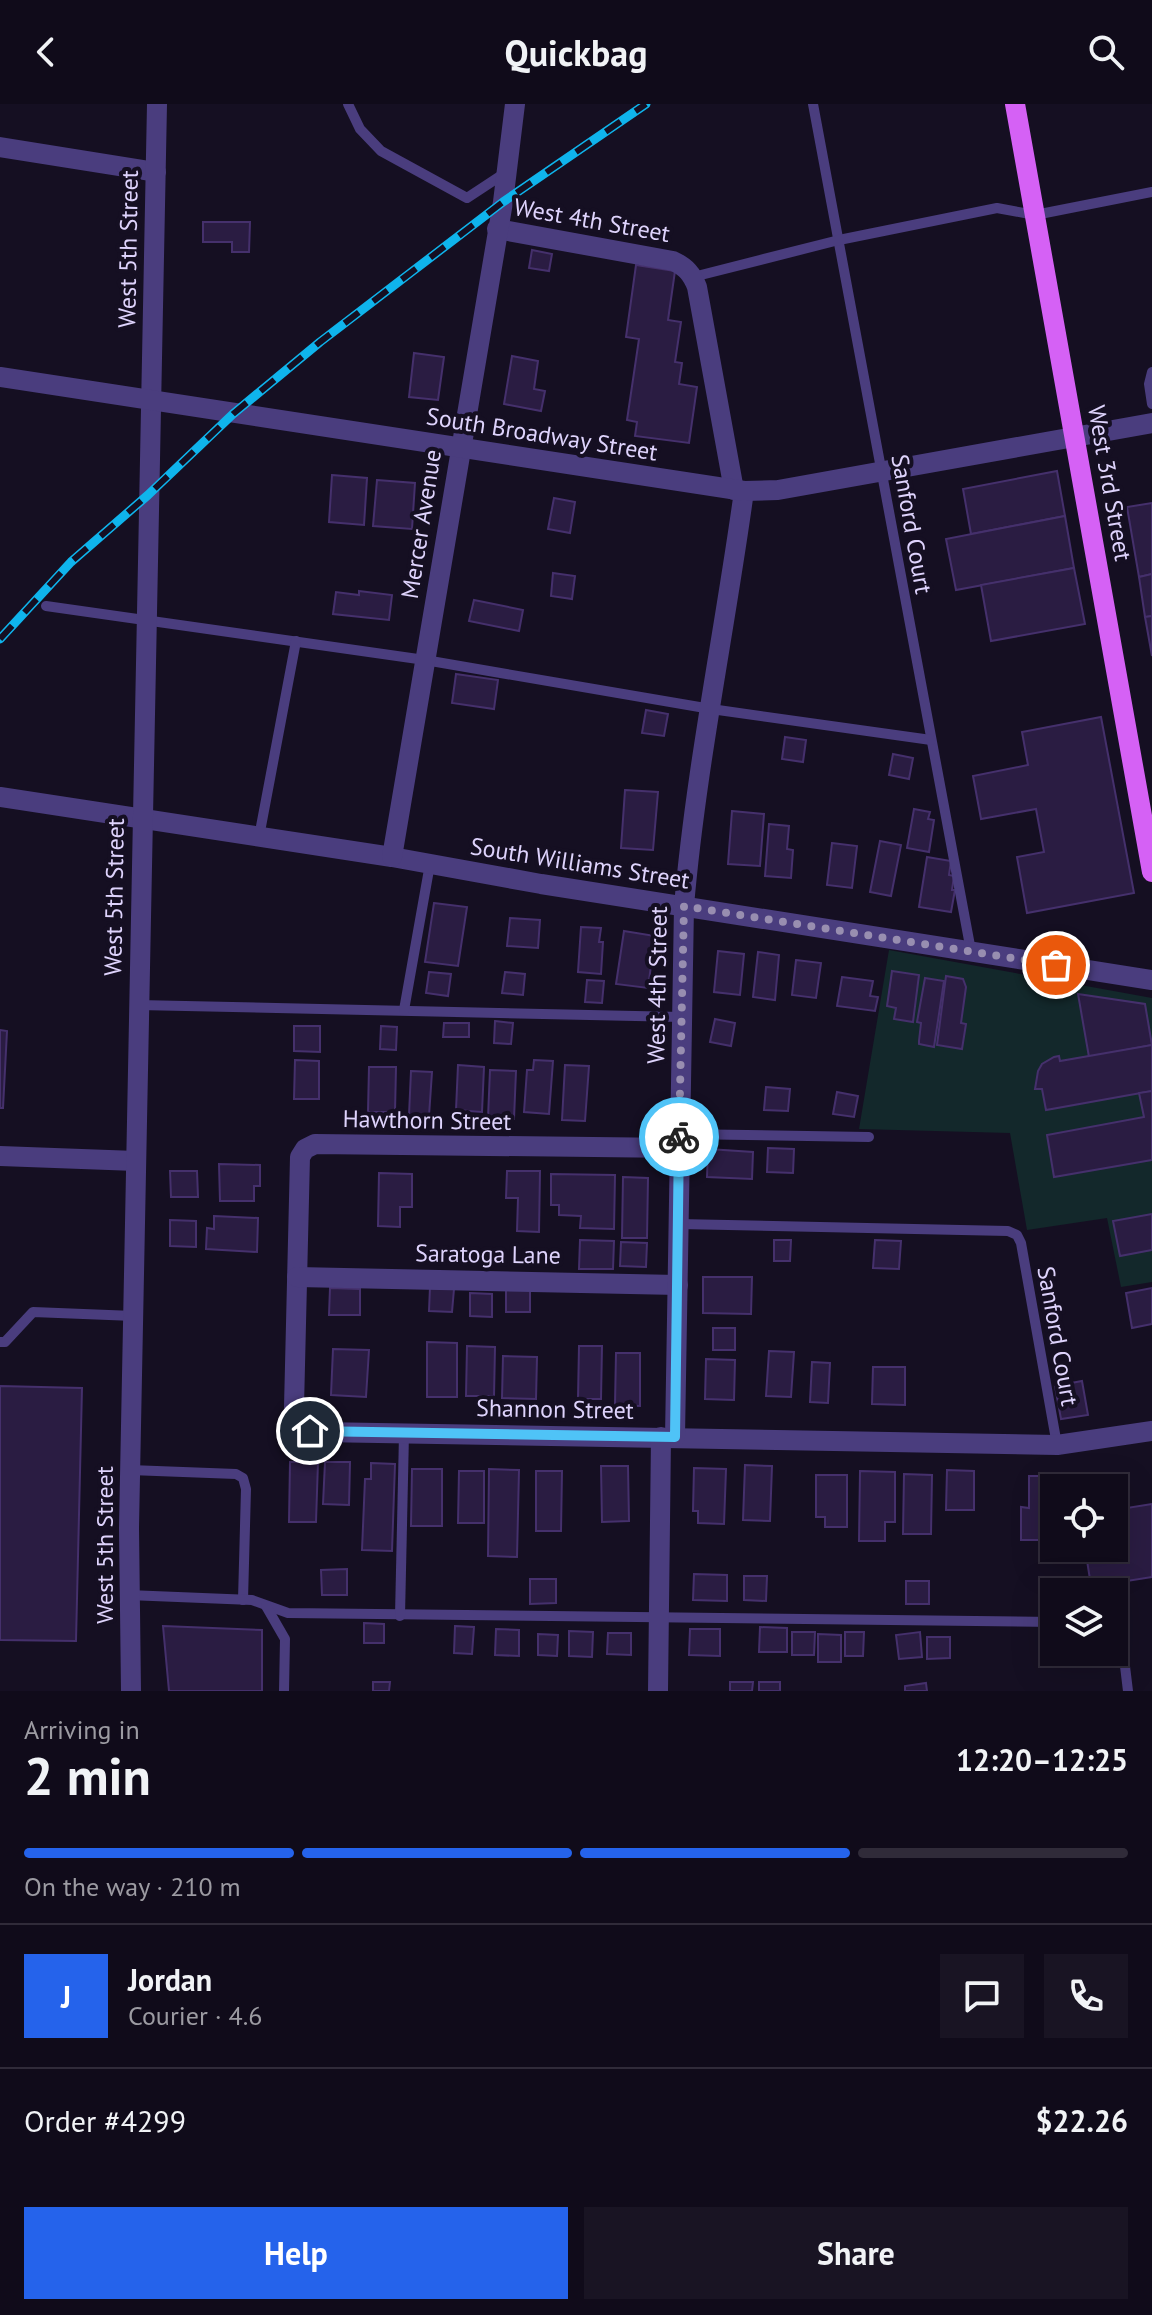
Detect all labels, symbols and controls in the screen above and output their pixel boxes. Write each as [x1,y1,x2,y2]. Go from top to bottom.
text: Quickbag [505,29,647,76]
icon: back [24,30,68,74]
icon: search [1084,30,1128,74]
street label: West 5th Street [111,170,145,328]
street label: West 4th Street [512,191,672,249]
street label: South Broadway Street [424,400,660,468]
street label: West 3rd Street [1081,403,1139,563]
street label: Mercer Avenue [394,447,448,601]
street label: Sanford Court [884,452,940,596]
street label: West 5th Street [97,818,131,976]
street label: South Williams Street [468,830,692,896]
street label: West 4th Street [640,906,674,1064]
pin [1022,931,1090,999]
icon: bag [1034,943,1078,987]
courier [639,1097,719,1177]
street label: Hawthorn Street [342,1103,512,1137]
icon: bike [657,1115,701,1159]
street label: Saratoga Lane [415,1237,561,1271]
street label: Sanford Court [1030,1264,1086,1408]
street label: Shannon Street [476,1392,634,1426]
pin [276,1397,344,1465]
icon: home [288,1409,332,1453]
street label: West 5th Street [89,1466,120,1624]
map controls [1040,1474,1128,1666]
button: locate [1040,1474,1128,1562]
button: layers [1040,1578,1128,1666]
text: Arriving in [24,1713,140,1746]
text: 12:20–12:25 [956,1740,1128,1779]
text: 2 min [24,1742,151,1809]
text: On the way · 210 m [24,1870,241,1903]
button: chat [940,1954,1024,2038]
button: phone [1044,1954,1128,2038]
text: Jordan [128,1960,212,1999]
text: J [61,1977,71,2016]
text: Courier · 4.6 [128,1999,262,2032]
text: Order #4299 [24,2101,186,2140]
text: $22.26 [1036,2101,1128,2140]
button: Help [24,2207,568,2299]
button: Share [584,2207,1128,2299]

